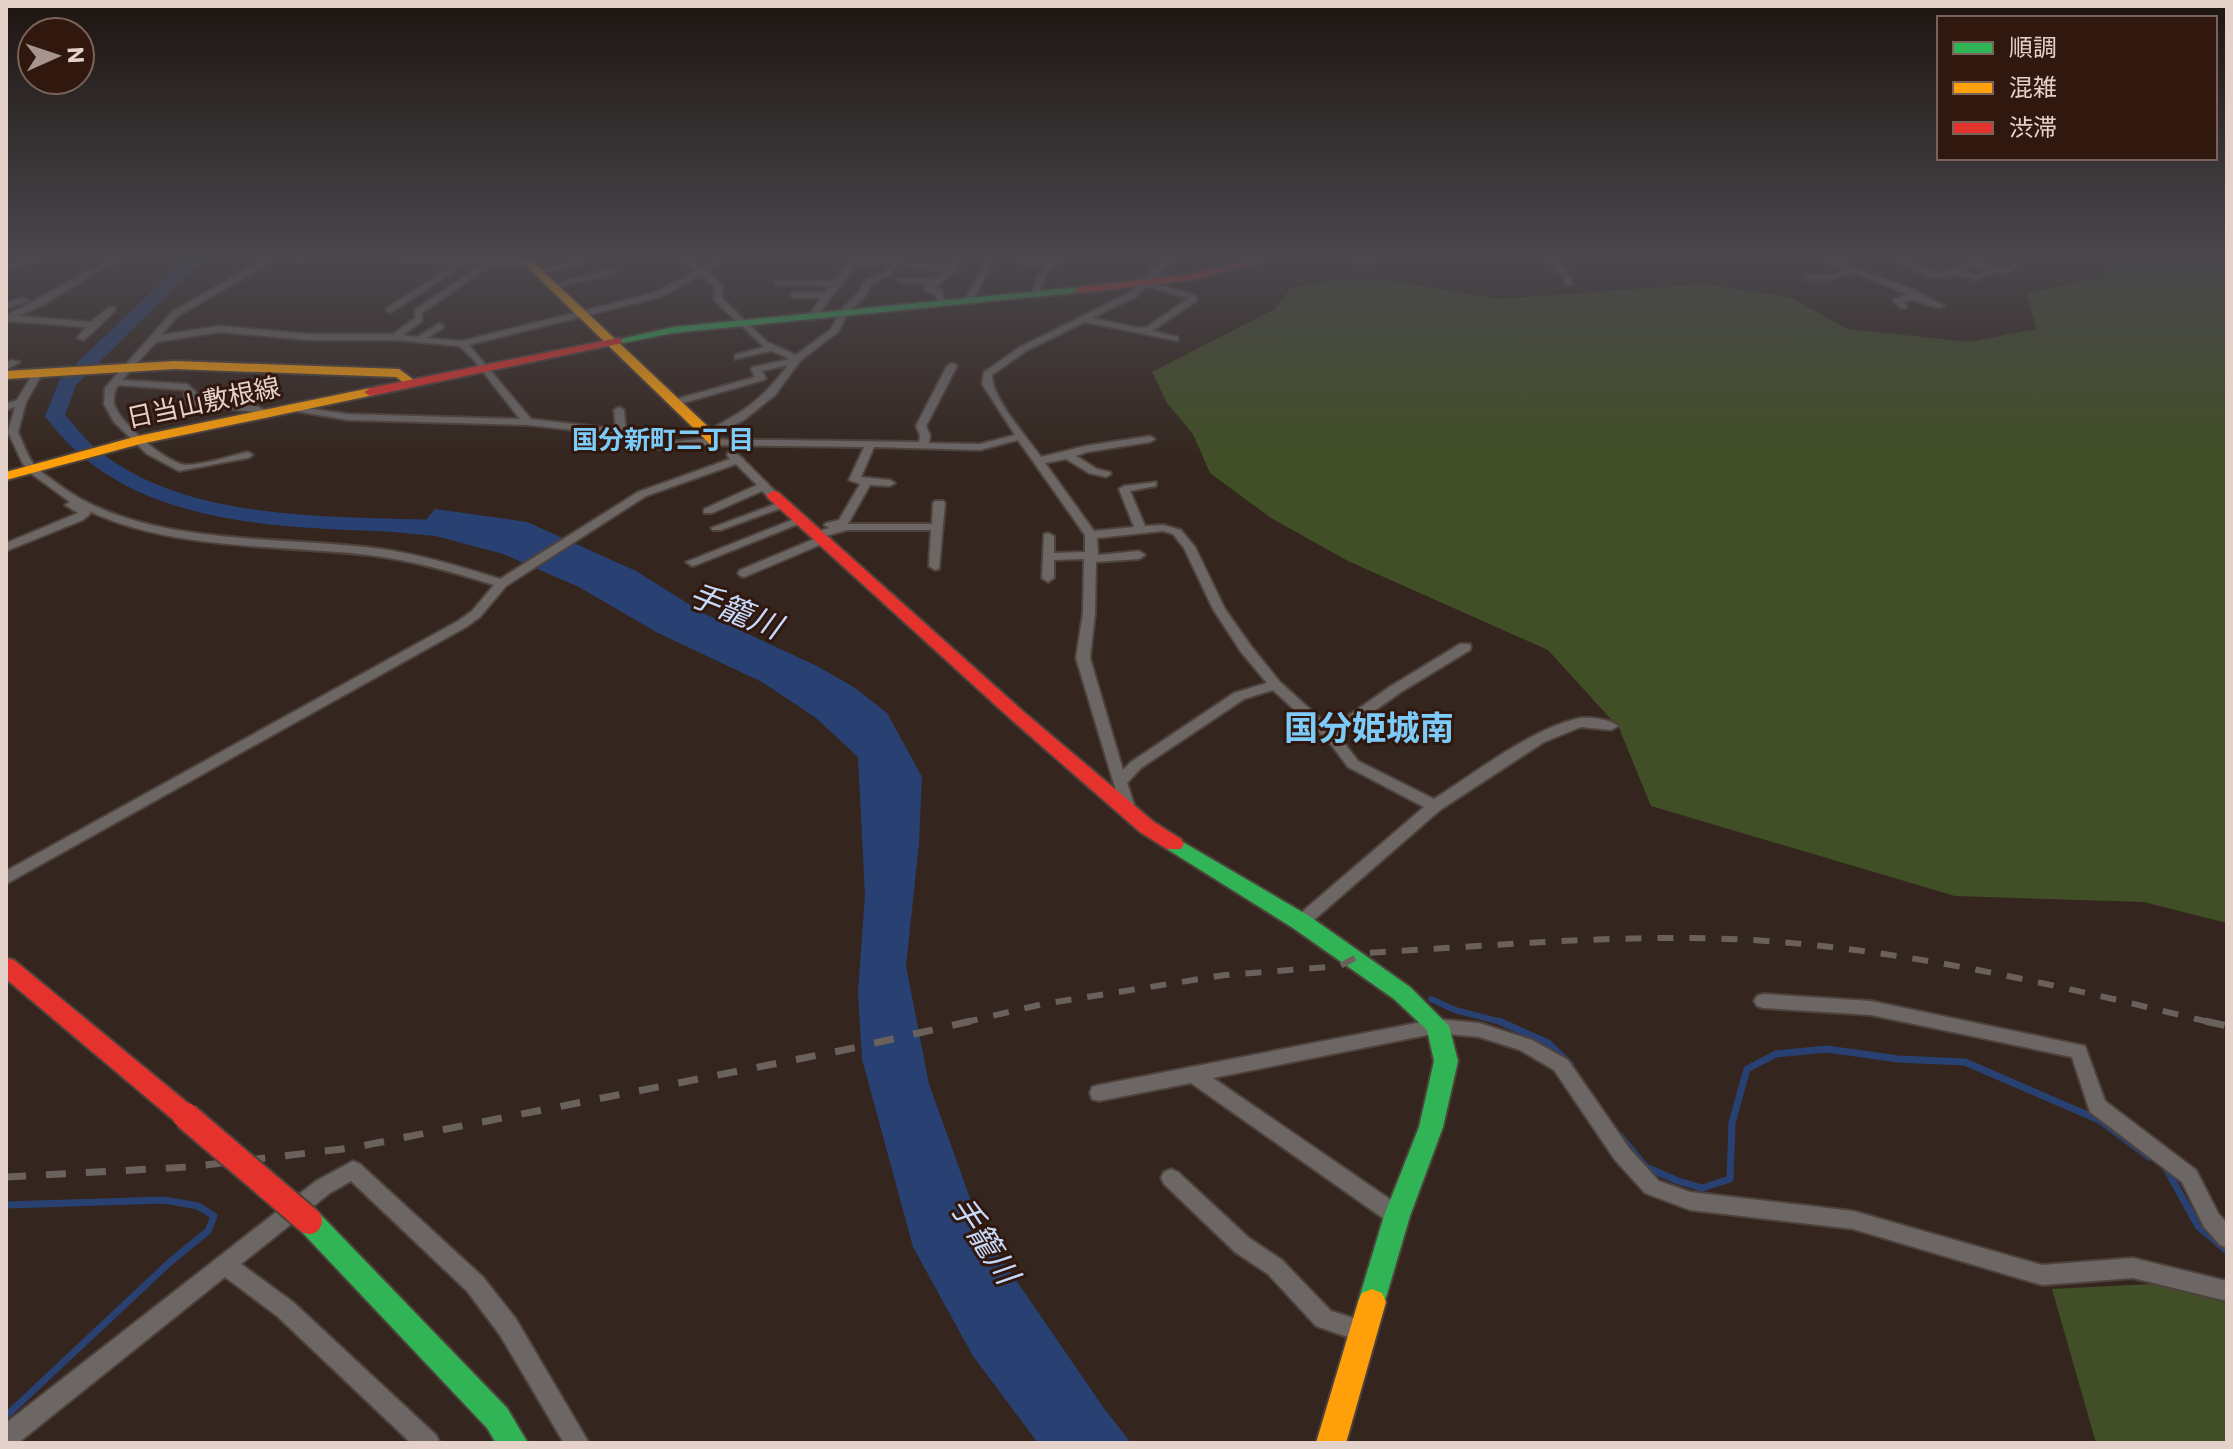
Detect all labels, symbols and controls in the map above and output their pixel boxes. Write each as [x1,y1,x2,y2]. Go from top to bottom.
north arrow [16,16,96,96]
legend [1937,16,2217,160]
text: 順調 [2009,32,2057,61]
text: N [63,46,90,64]
text: 混雑 [2009,72,2057,101]
text: 渋滞 [2009,112,2057,141]
street label: 日当山敷根線 [123,370,283,432]
district label: 国分新町二丁目 [572,423,754,454]
water label: 手籠川 [684,572,791,647]
district label: 国分姫城南 [1284,705,1454,747]
water label: 手籠川 [943,1188,1031,1293]

